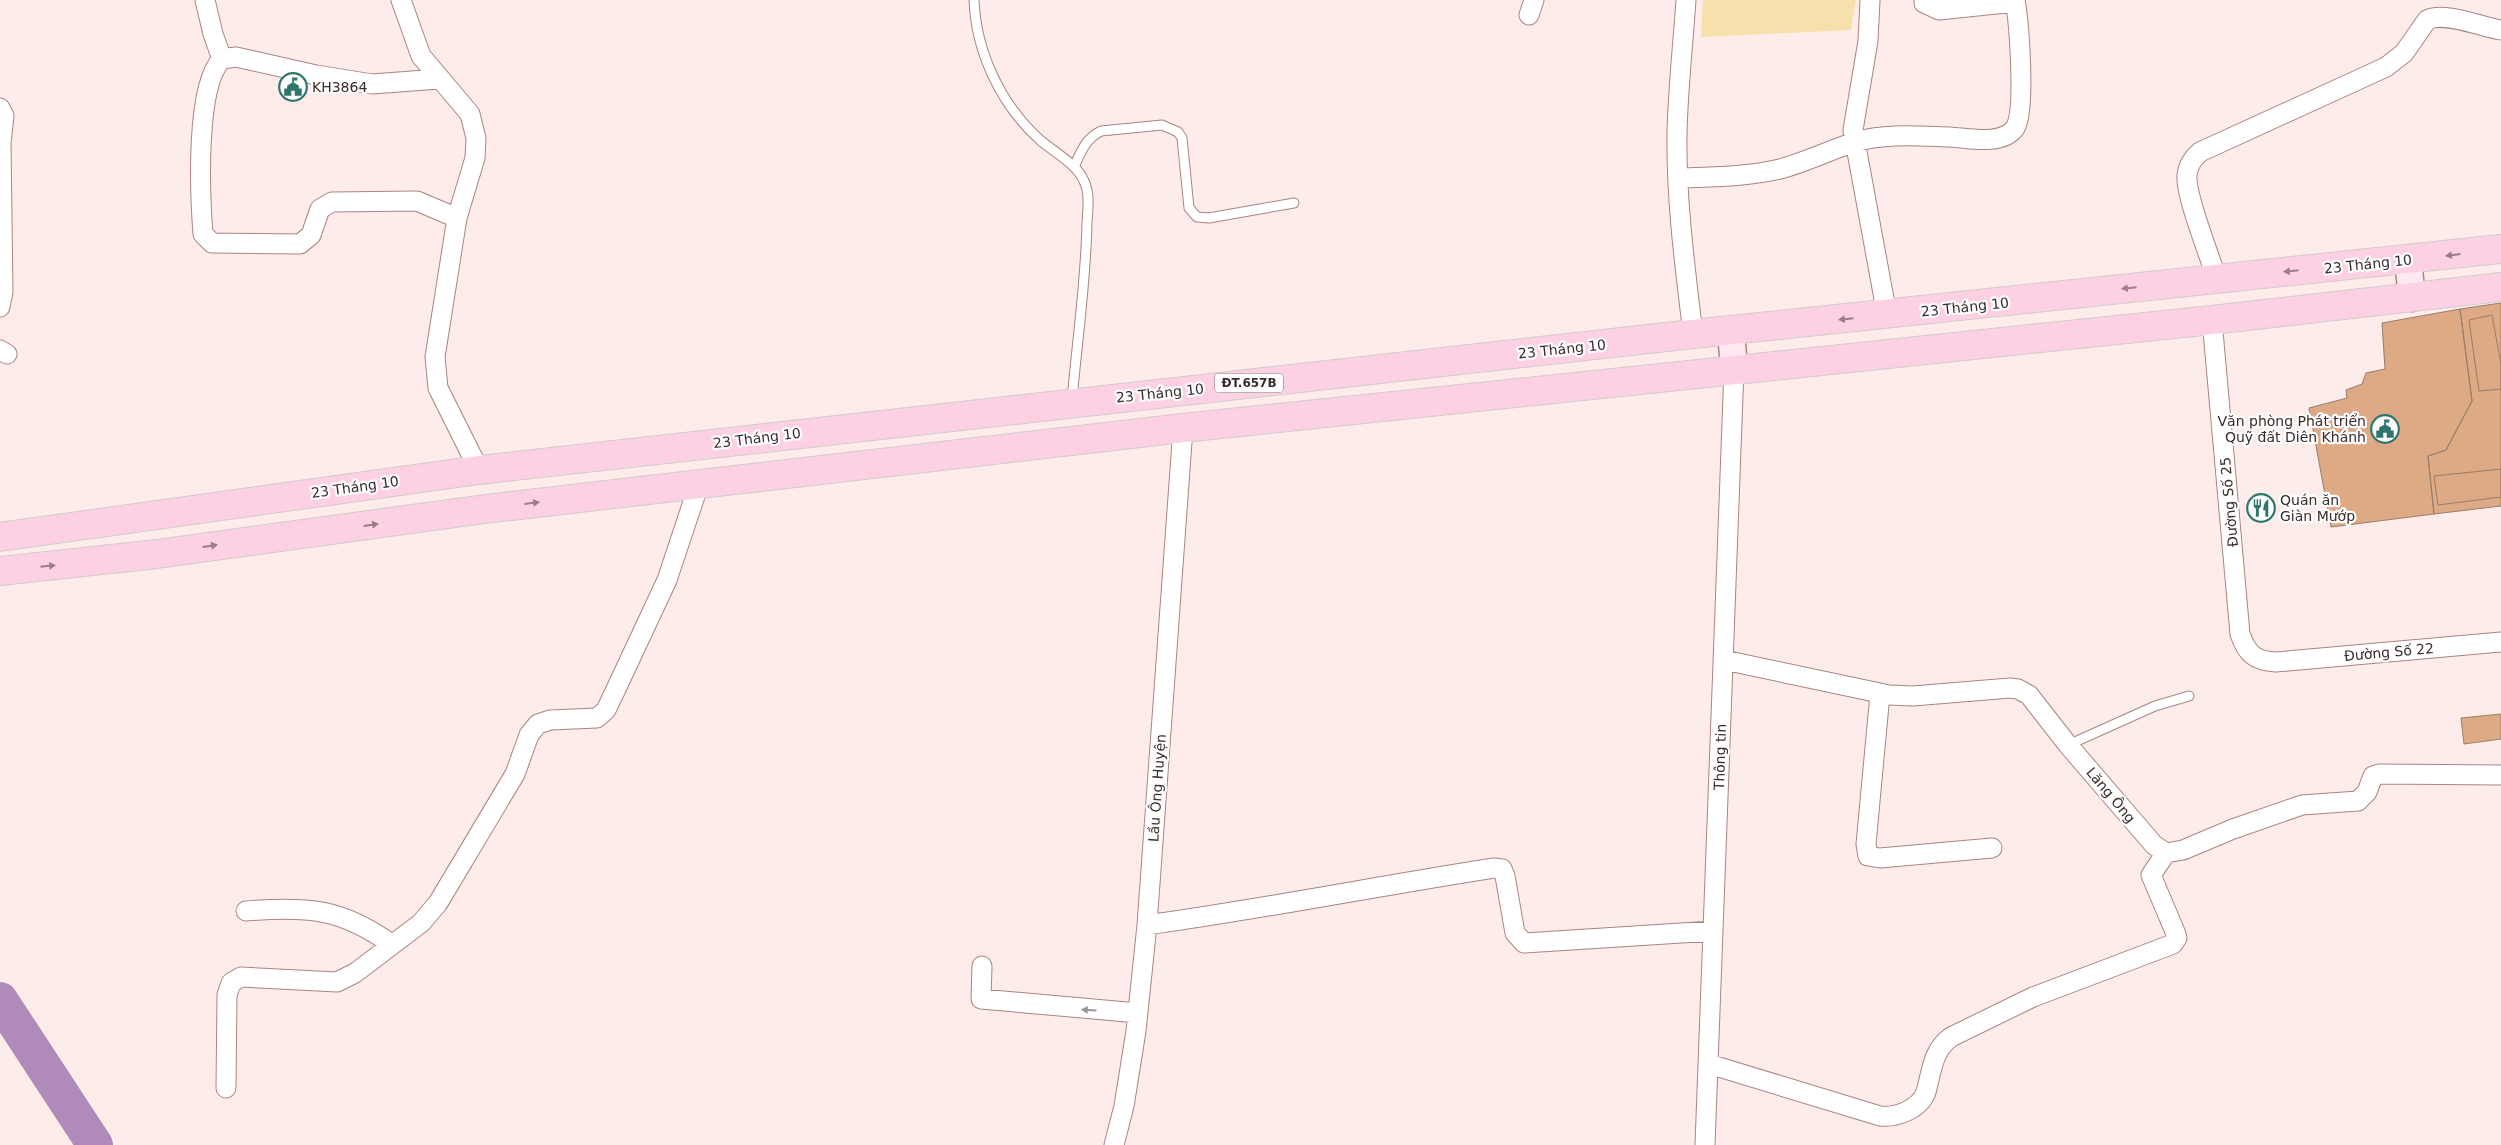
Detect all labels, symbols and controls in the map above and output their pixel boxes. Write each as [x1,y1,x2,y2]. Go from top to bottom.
public building icon: KH3864 [278,72,308,102]
place label: KH3864 [312,79,367,95]
street label: 23 Tháng 10 [2323,251,2413,277]
one-way arrow [2444,251,2460,259]
one-way arrow [2283,268,2299,276]
one-way arrow [2121,285,2137,293]
street label: 23 Tháng 10 [1920,294,2010,320]
one-way arrow [1838,315,1854,323]
street label: 23 Tháng 10 [1517,336,1607,362]
road number: ĐT.657B [1215,373,1283,392]
street label: 23 Tháng 10 [1115,380,1205,406]
place label: Văn phòng Phát triển Quỹ đất Diên Khánh [2218,413,2366,445]
public building icon: Văn phòng Phát triển Quỹ đất Diên Khánh [2370,414,2400,444]
street label: 23 Tháng 10 [712,425,802,451]
street label: Đường Số 25 [2217,456,2241,548]
street label: 23 Tháng 10 [310,473,400,501]
place label: Quán ăn Giàn Mướp [2280,492,2355,524]
restaurant icon: Quán ăn Giàn Mướp [2246,493,2276,523]
one-way arrow [524,499,540,507]
one-way arrow [363,520,379,528]
one-way arrow [202,542,218,550]
one-way arrow [41,562,57,570]
street label: Đường Số 22 [2343,640,2435,664]
street label: Thông tin [1711,724,1729,791]
street label: Lầu Ông Huyện [1144,733,1169,842]
street label: Lăng Ông [2083,763,2140,826]
one-way arrow [1081,1005,1097,1013]

